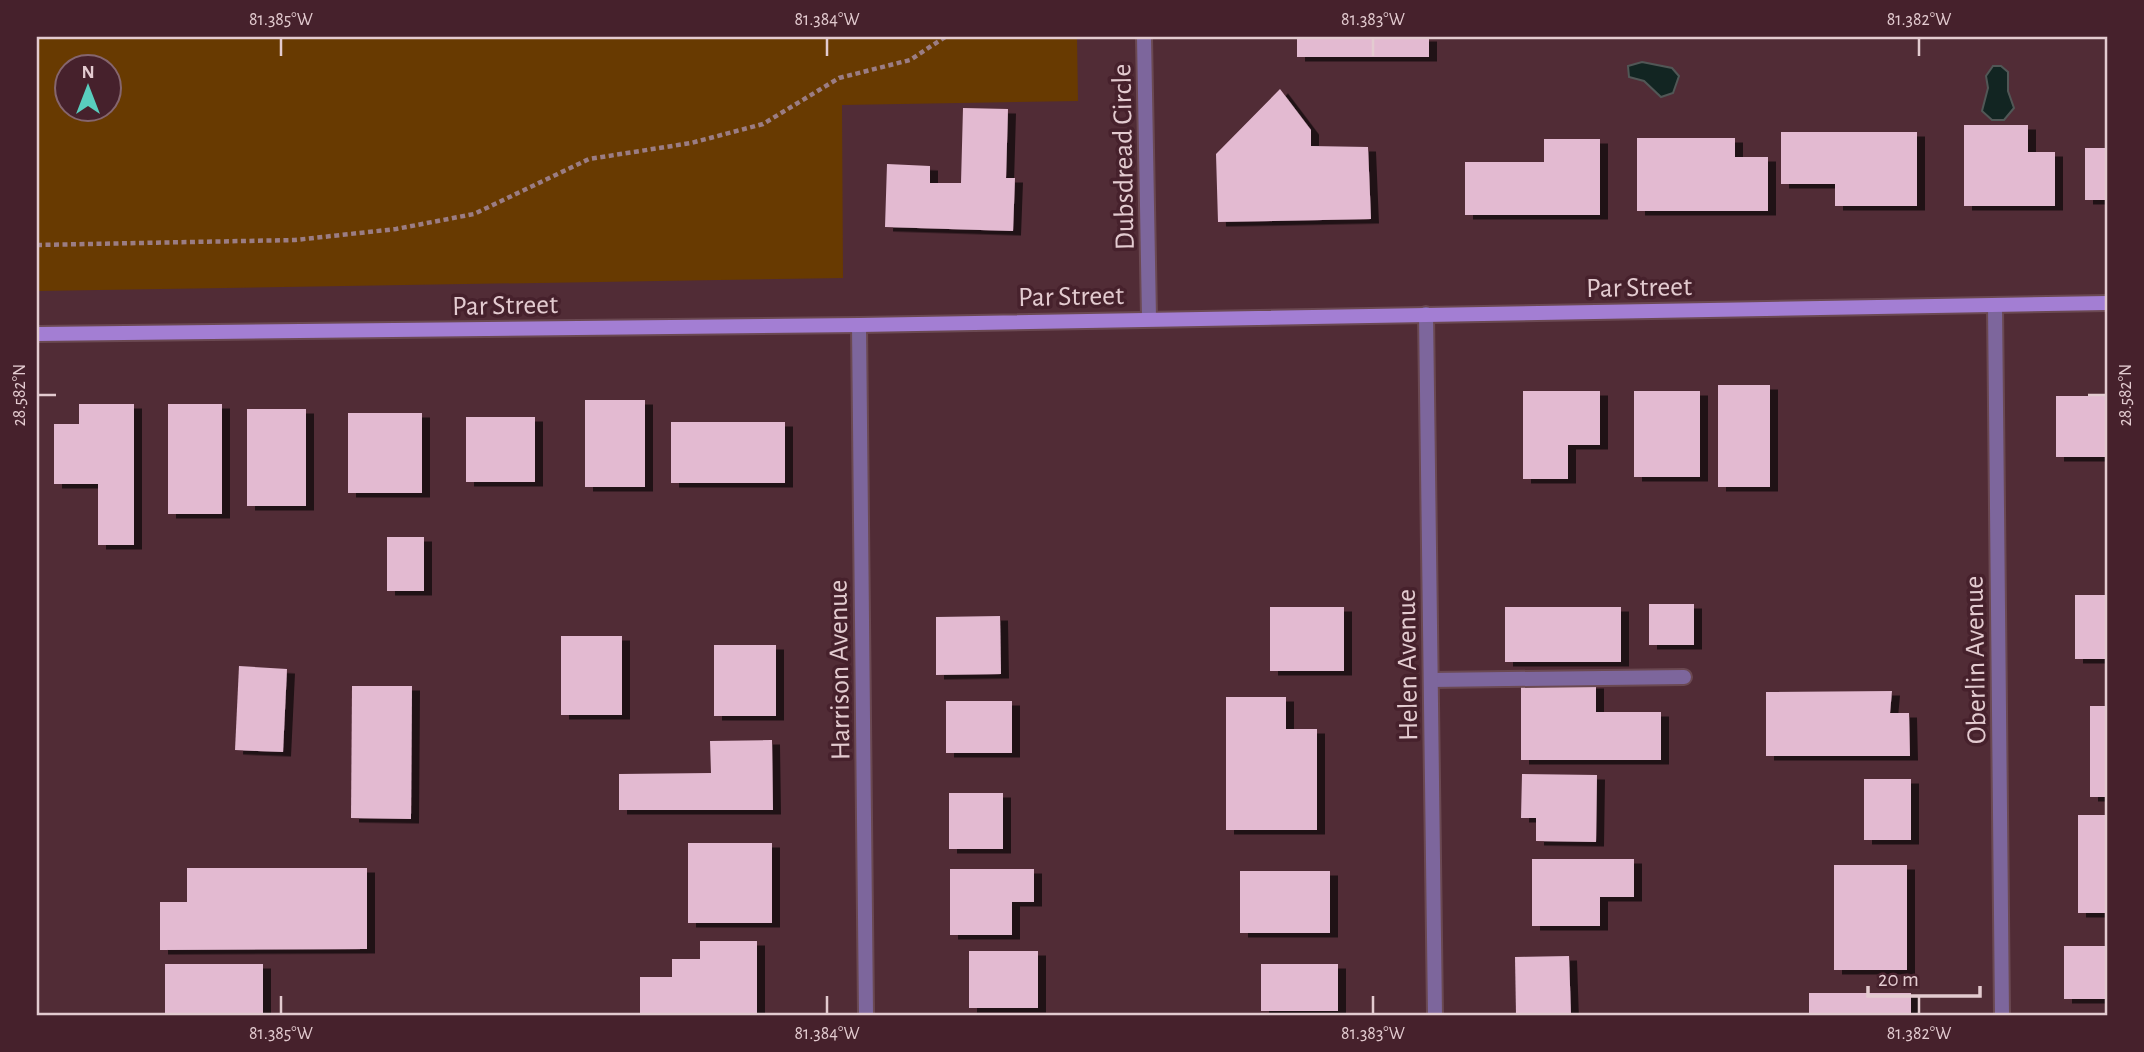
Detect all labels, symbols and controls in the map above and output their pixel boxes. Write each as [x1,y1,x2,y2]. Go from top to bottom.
text: 81.385°W [249,11,313,29]
text: 81.384°W [794,11,860,29]
text: 81.383°W [1341,11,1405,29]
text: 81.382°W [1887,11,1951,29]
north arrow [52,52,122,122]
text: N [81,63,95,82]
street label: Dubsdread Circle [1108,63,1140,250]
street label: Par Street [1586,273,1692,303]
street label: Par Street [1018,282,1124,312]
street label: Par Street [452,291,558,321]
text: 28.582°N [11,364,29,426]
text: 28.582°N [2117,364,2135,426]
street label: Oberlin Avenue [1961,575,1991,744]
street label: Harrison Avenue [824,579,856,761]
street label: Helen Avenue [1393,589,1423,741]
scale bar [1868,954,1980,998]
text: 20 m [1878,969,1919,990]
text: 81.385°W [249,1025,313,1043]
text: 81.384°W [794,1025,860,1043]
text: 81.383°W [1341,1025,1405,1043]
text: 81.382°W [1887,1025,1951,1043]

